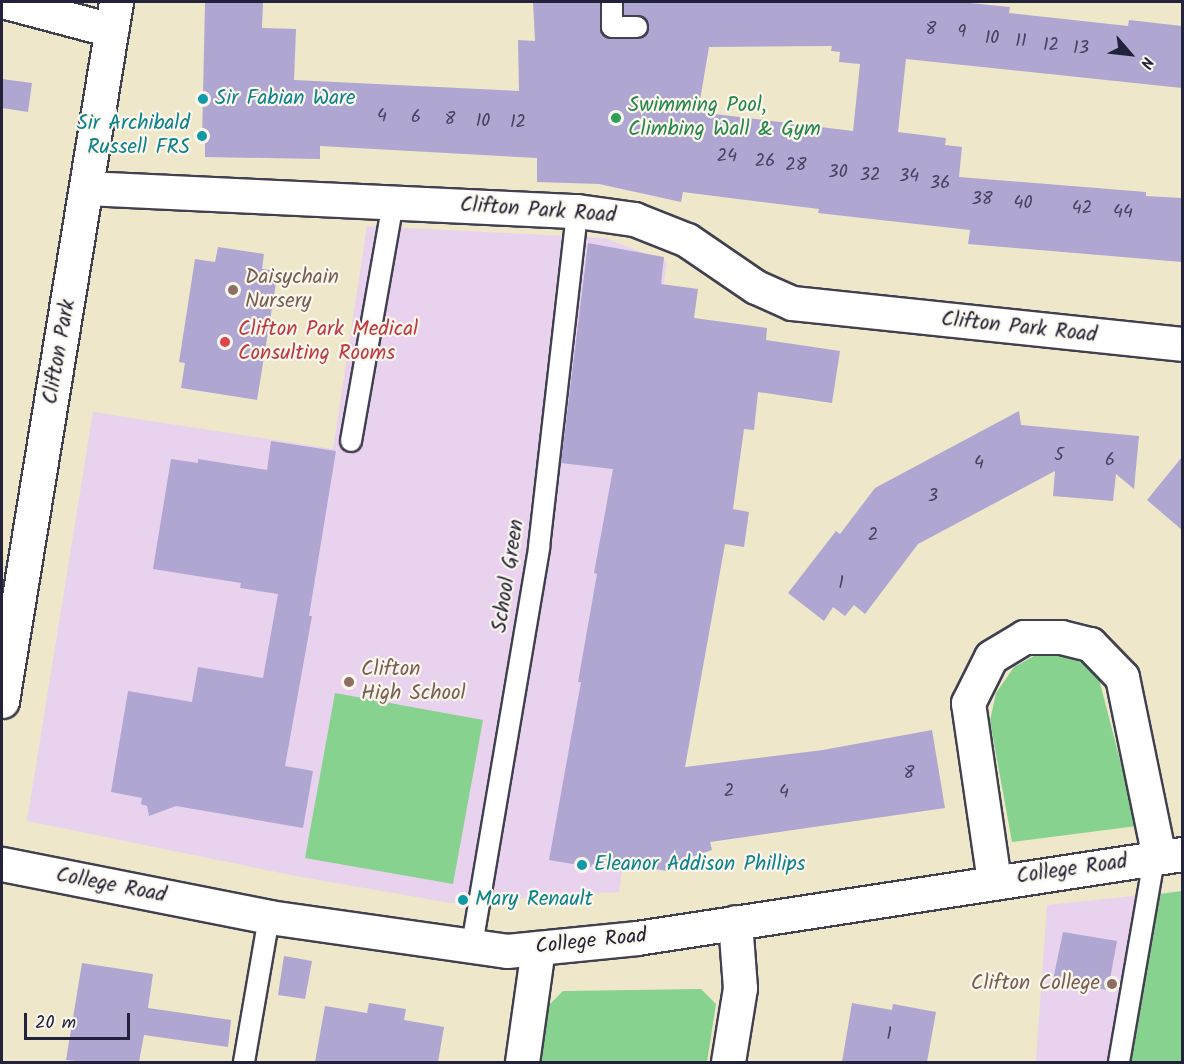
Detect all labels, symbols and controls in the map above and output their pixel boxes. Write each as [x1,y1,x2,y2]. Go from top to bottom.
house number: 8 [926,19,936,41]
house number: 9 [958,22,966,44]
north arrow [1100,24,1160,84]
house number: 10 [985,28,999,50]
house number: 11 [1015,31,1027,53]
house number: 12 [1043,35,1059,57]
house number: 13 [1073,38,1089,60]
text: N [1133,52,1160,73]
place label: Sir Fabian Ware [215,86,356,112]
marker: Sir Fabian Ware [196,92,210,106]
place label: Swimming Pool, Climbing Wall & Gym [628,93,821,143]
house number: 4 [377,106,387,128]
house number: 6 [411,107,421,129]
house number: 8 [445,109,455,131]
place label: Sir Archibald Russell FRS [77,111,190,161]
house number: 10 [476,111,490,133]
marker: Swimming Pool, Climbing Wall & Gym [609,111,623,125]
house number: 12 [510,112,526,134]
marker: Sir Archibald Russell FRS [195,129,209,143]
house number: 24 [717,146,737,168]
house number: 26 [755,151,775,173]
house number: 28 [785,155,807,177]
house number: 30 [828,162,848,184]
house number: 32 [860,165,880,187]
house number: 34 [899,166,919,188]
house number: 36 [930,173,950,195]
house number: 38 [971,189,993,211]
street label: Clifton Park Road [459,193,617,229]
house number: 40 [1014,193,1032,215]
house number: 42 [1072,198,1092,220]
house number: 44 [1113,202,1133,224]
place label: Daisychain Nursery [245,265,339,315]
marker: Daisychain Nursery [226,283,240,297]
street label: Clifton Park [38,298,82,406]
street label: Clifton Park Road [940,307,1098,349]
place label: Clifton Park Medical Consulting Rooms [238,317,418,367]
marker: Clifton Park Medical Consulting Rooms [216,333,234,351]
house number: 5 [1054,445,1064,467]
house number: 6 [1105,450,1115,472]
house number: 4 [974,453,984,475]
house number: 3 [928,486,938,508]
street label: School Green [488,518,530,634]
house number: 2 [868,525,878,547]
house number: 1 [838,573,844,595]
place label: Clifton High School [361,657,466,707]
marker: Clifton High School [342,675,356,689]
house number: 8 [904,763,914,785]
house number: 2 [724,781,734,803]
house number: 4 [779,782,789,804]
street label: College Road [1015,850,1129,890]
place label: Eleanor Addison Phillips [594,852,806,878]
marker: Eleanor Addison Phillips [575,858,589,872]
street label: College Road [54,863,168,909]
place label: Mary Renault [475,887,593,913]
marker: Mary Renault [456,893,470,907]
street label: College Road [534,924,648,960]
place label: Clifton College [971,971,1100,997]
marker: Clifton College [1105,977,1119,991]
scale bar [27,1001,134,1039]
text: 20 m [35,1009,76,1038]
house number: 1 [886,1024,892,1046]

